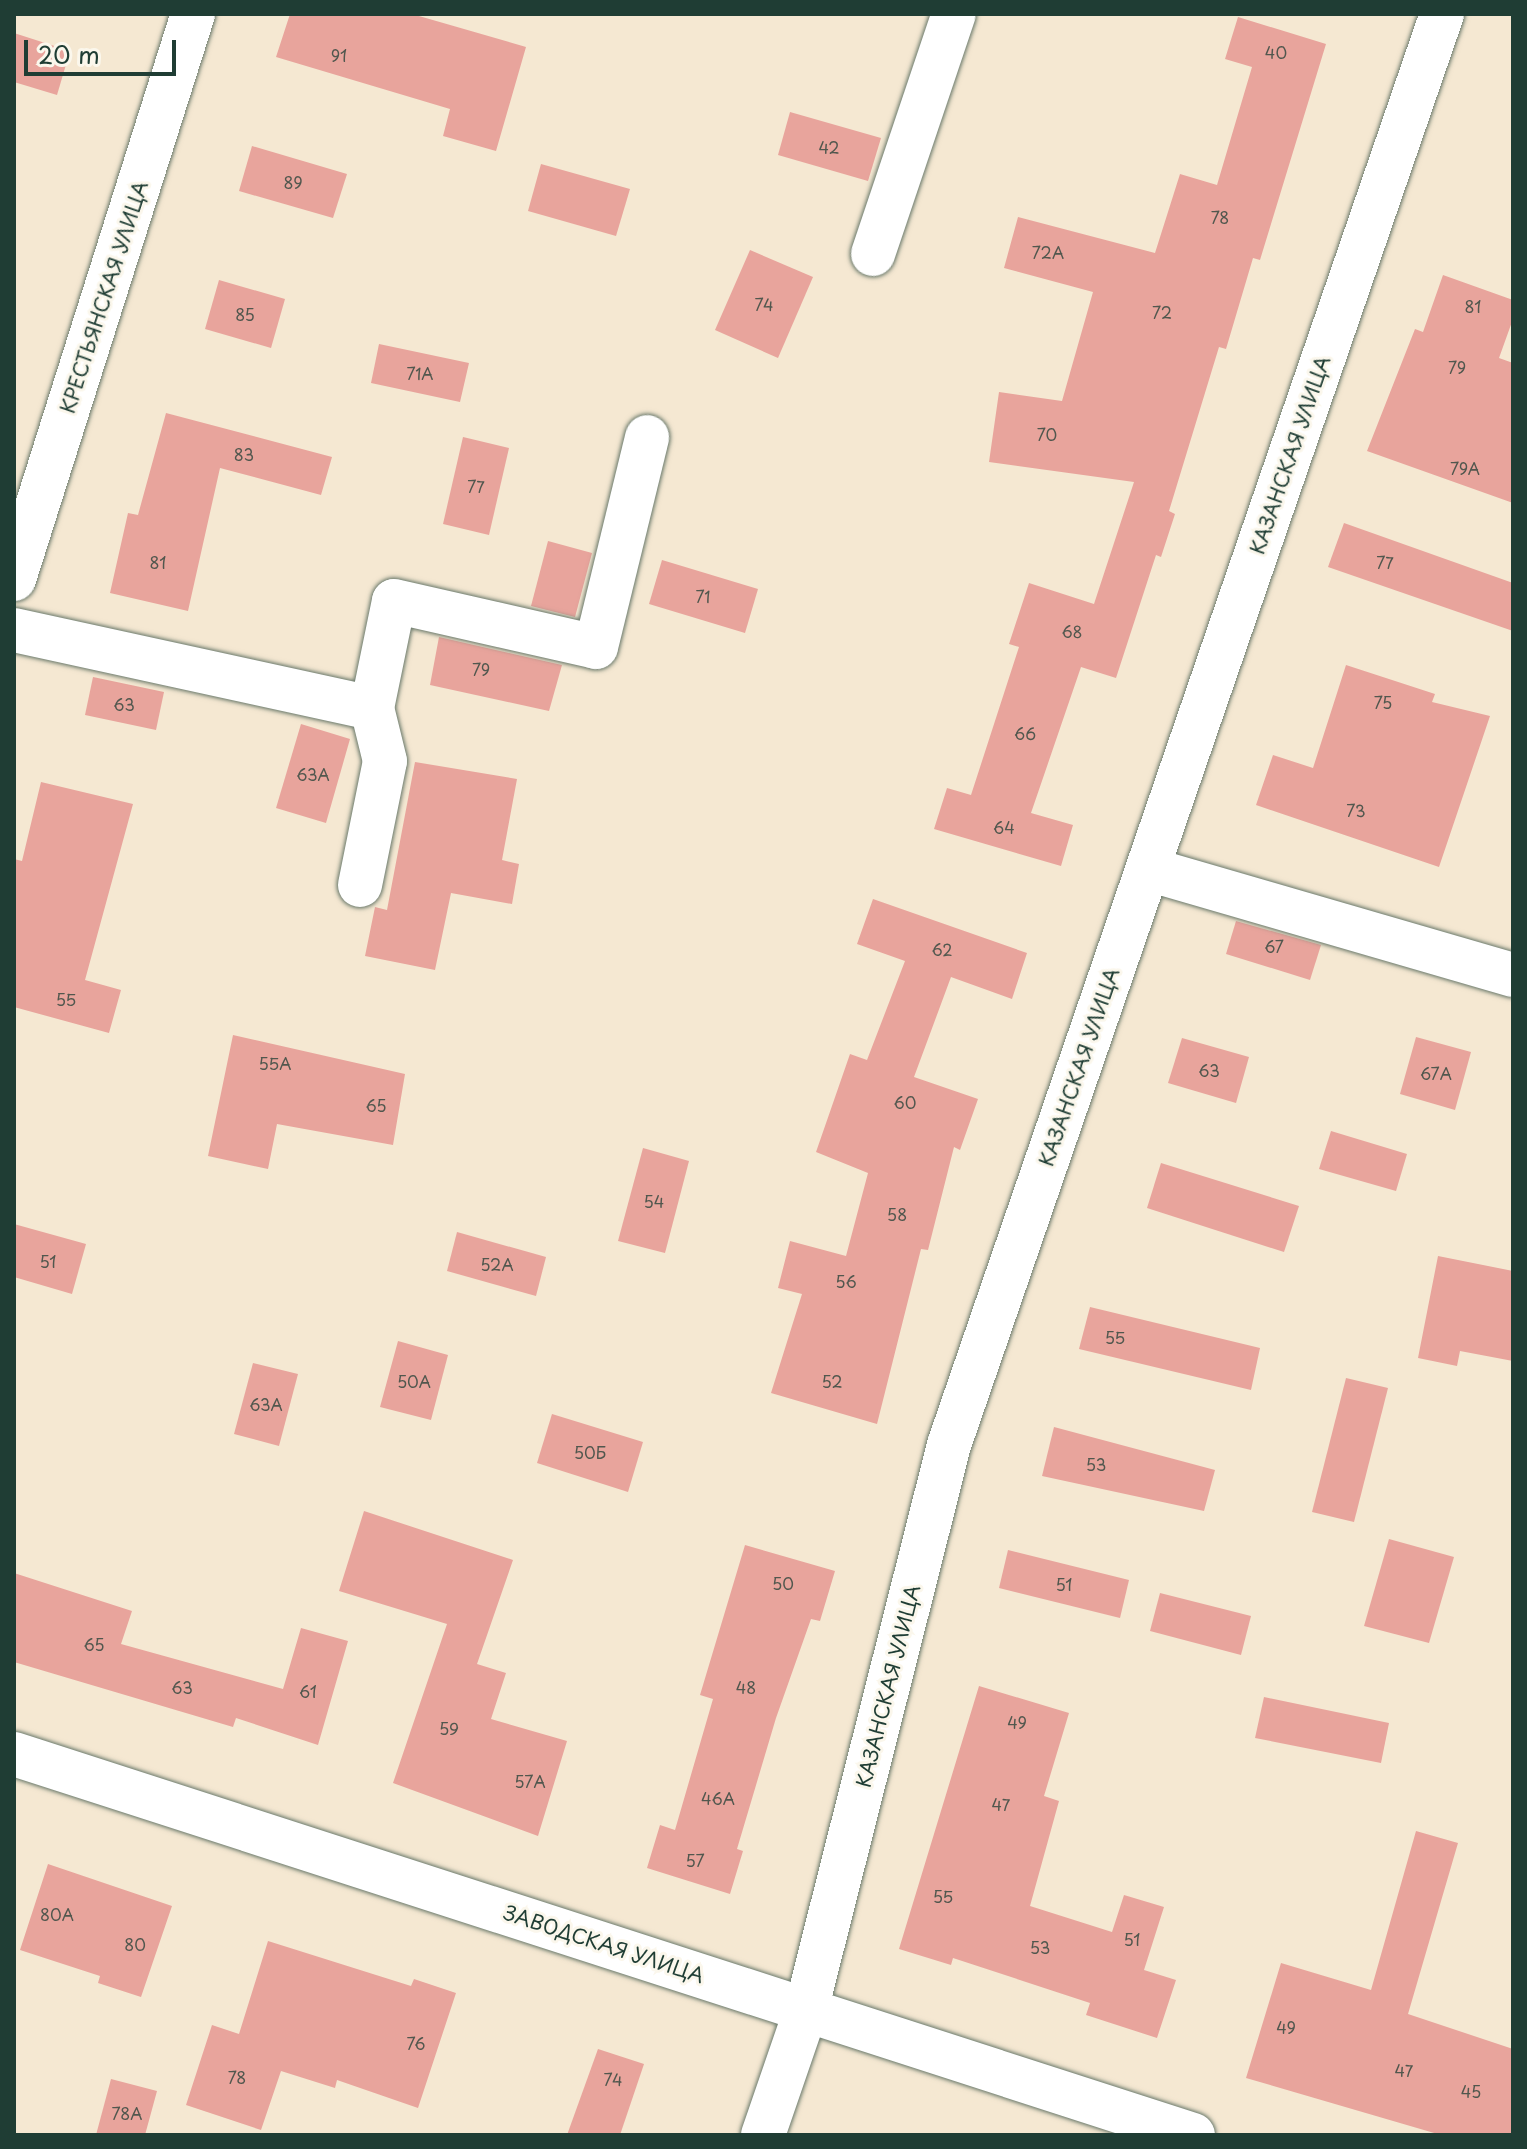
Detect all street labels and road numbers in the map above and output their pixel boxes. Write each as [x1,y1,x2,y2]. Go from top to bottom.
street label: КРЕСТЬЯНСКАЯ УЛИЦА [55,177,153,417]
street label: КАЗАНСКАЯ УЛИЦА [1245,353,1335,557]
street label: КАЗАНСКАЯ УЛИЦА [1034,965,1124,1169]
street label: КАЗАНСКАЯ УЛИЦА [851,1582,925,1790]
street label: ЗАВОДСКАЯ УЛИЦА [501,1900,707,1988]

